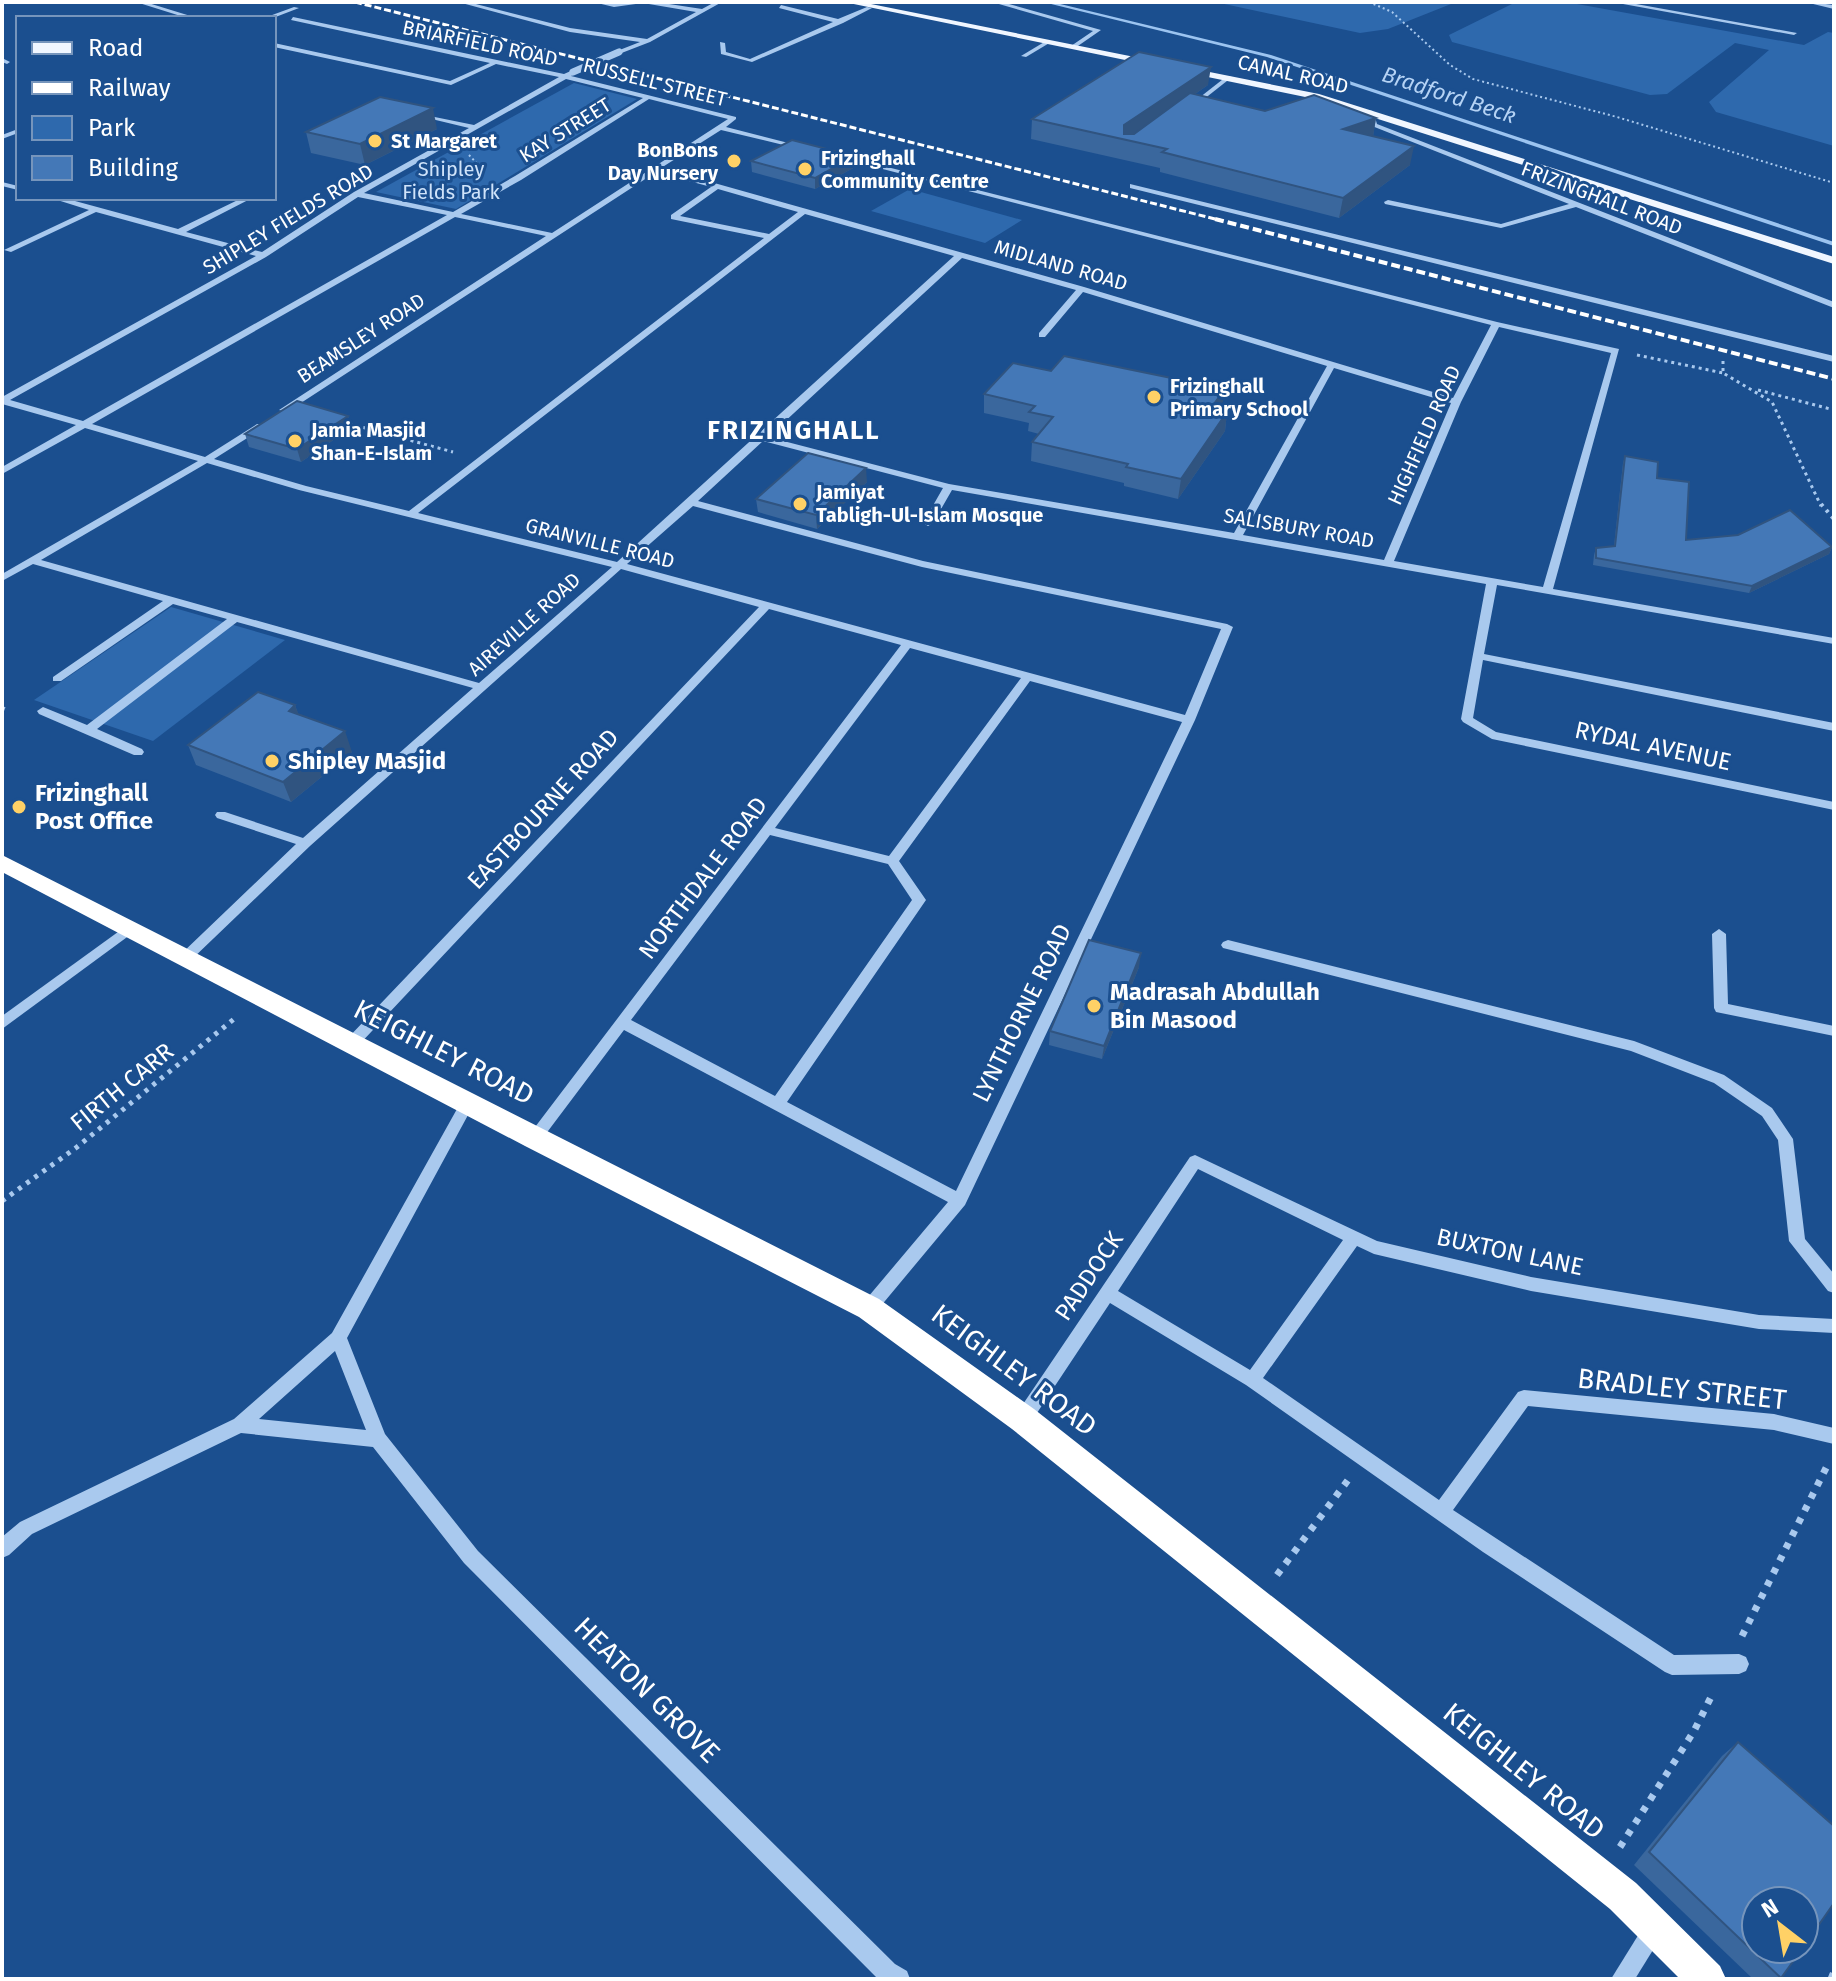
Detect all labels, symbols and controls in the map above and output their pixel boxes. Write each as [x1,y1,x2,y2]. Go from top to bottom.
street label: BRIARFIELD ROAD [400,15,560,71]
legend [16,16,276,200]
text: Road [88,34,143,62]
street label: CANAL ROAD [1235,50,1351,98]
street label: RUSSELL STREET [581,53,730,112]
water label: Bradford Beck [1379,61,1519,129]
text: Railway [88,74,171,102]
street label: KAY STREET [515,92,616,168]
text: Park [88,114,136,142]
place label: St Margaret [391,129,497,153]
marker: St Margaret [366,132,384,150]
place label: BonBons Day Nursery [608,138,719,185]
place label: Frizinghall Community Centre [821,146,989,193]
marker: BonBons Day Nursery [725,152,743,170]
text: Building [88,154,178,182]
street label: FRIZINGHALL ROAD [1518,156,1686,240]
park label: Shipley Fields Park [402,157,500,204]
street label: SHIPLEY FIELDS ROAD [199,159,377,279]
marker: Frizinghall Community Centre [796,160,814,178]
street label: MIDLAND ROAD [992,235,1130,295]
street label: BEAMSLEY ROAD [293,288,429,388]
street label: HIGHFIELD ROAD [1382,362,1466,508]
place label: Frizinghall Primary School [1170,374,1308,421]
marker: Frizinghall Primary School [1145,388,1163,406]
district label: FRIZINGHALL [707,415,881,446]
place label: Jamia Masjid Shan-E-Islam [310,418,432,465]
marker: Jamia Masjid Shan-E-Islam [286,432,304,450]
place label: Jamiyat Tabligh-Ul-Islam Mosque [815,480,1043,527]
marker: Jamiyat Tabligh-Ul-Islam Mosque [791,495,809,513]
street label: SALISBURY ROAD [1222,503,1376,553]
street label: GRANVILLE ROAD [523,513,677,573]
street label: AIREVILLE ROAD [463,567,585,681]
street label: RYDAL AVENUE [1572,716,1734,776]
street label: EASTBOURNE ROAD [462,723,624,895]
place label: Shipley Masjid [288,747,446,775]
marker: Shipley Masjid [263,752,281,770]
place label: Frizinghall Post Office [35,779,153,835]
street label: NORTHDALE ROAD [633,791,773,965]
marker: Frizinghall Post Office [10,798,28,816]
street label: LYNTHORNE ROAD [967,919,1077,1107]
place label: Madrasah Abdullah Bin Masood [1110,978,1320,1034]
street label: KEIGHLEY ROAD [348,992,540,1112]
marker: Madrasah Abdullah Bin Masood [1085,997,1103,1015]
street label: FIRTH CARR [65,1037,179,1137]
street label: BUXTON LANE [1434,1223,1586,1281]
street label: PADDOCK [1049,1225,1129,1326]
street label: KEIGHLEY ROAD [925,1297,1103,1443]
street label: BRADLEY STREET [1576,1362,1789,1416]
street label: HEATON GROVE [567,1610,727,1770]
street label: KEIGHLEY ROAD [1437,1696,1611,1846]
north arrow [1740,1885,1820,1965]
text: N [1757,1893,1783,1924]

